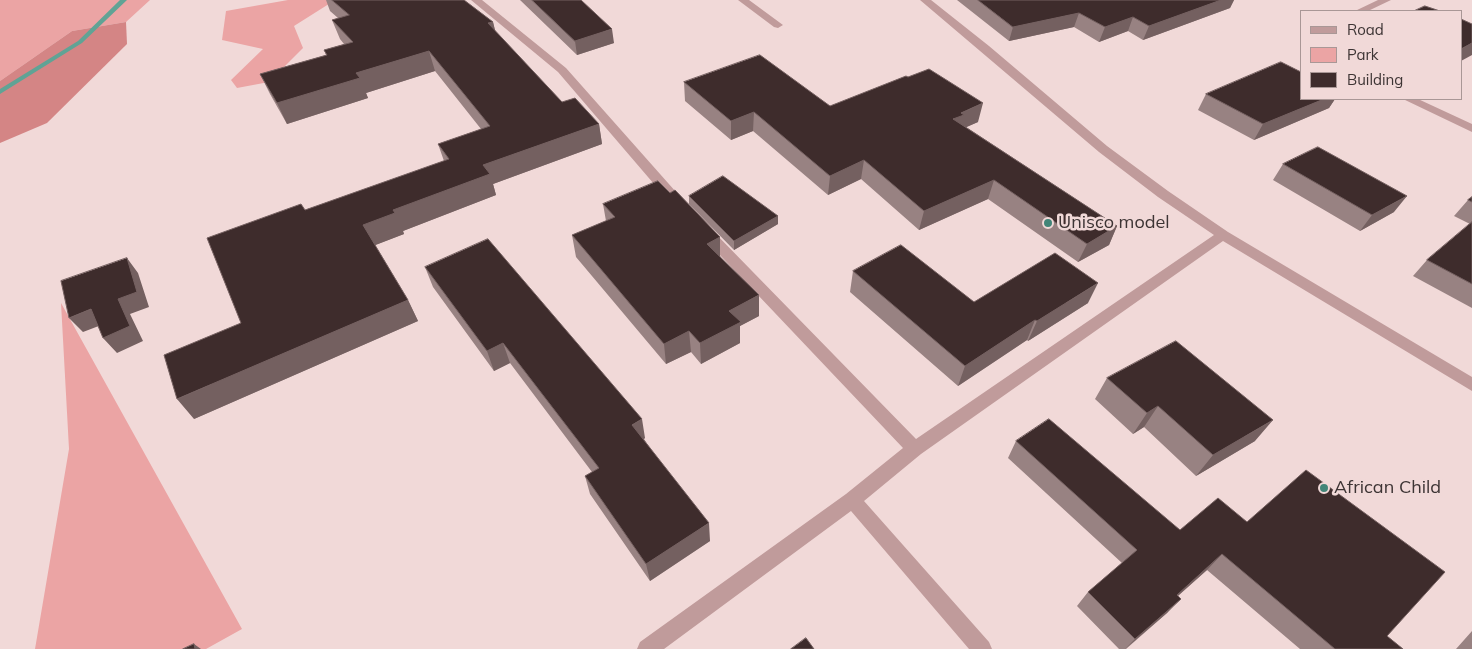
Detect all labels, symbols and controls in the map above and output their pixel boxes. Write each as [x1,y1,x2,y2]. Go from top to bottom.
legend [1300,10,1462,100]
text: Road [1347,20,1384,39]
text: Park [1347,45,1379,64]
text: Building [1347,70,1403,89]
place label: Unisco model [1058,212,1170,234]
marker: Unisco model [1042,217,1054,229]
place label: African Child [1334,477,1441,499]
marker: African Child [1318,482,1330,494]

